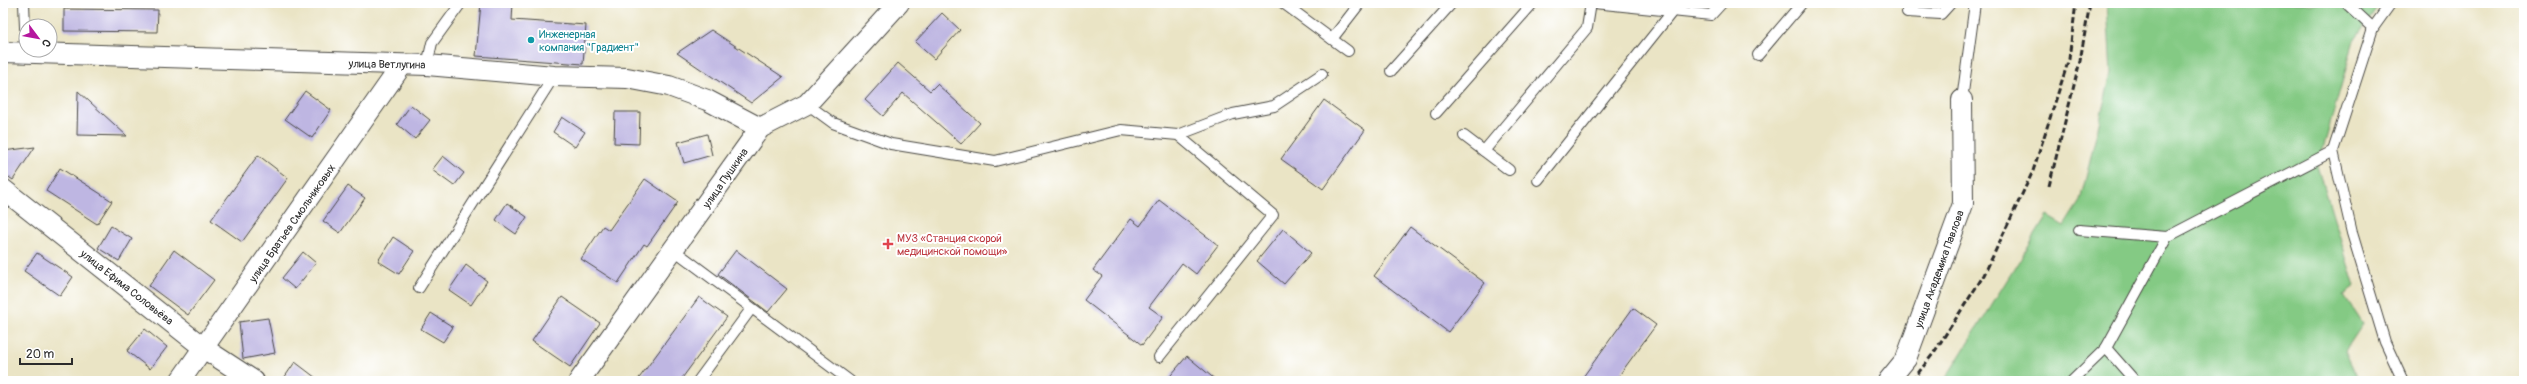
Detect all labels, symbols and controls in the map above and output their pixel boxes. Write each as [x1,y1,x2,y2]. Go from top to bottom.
north arrow [18,18,58,58]
place label: Инженерная компания "Градиент" [539,28,639,54]
marker: Инженерная компания "Градиент" [526,35,536,45]
text: С [39,37,53,50]
street label: улица Ветлугина [348,57,425,72]
street label: улица Пушкина [699,146,751,212]
street label: улица Братьев Смольниковых [246,162,338,286]
street label: улица Академика Павлова [1912,208,1967,331]
place label: МУЗ «Станция скорой медицинской помощи» [897,232,1008,258]
marker: МУЗ «Станция скорой медицинской помощи» [882,238,894,250]
street label: улица Ефима Соловьёва [77,246,176,328]
scale bar [20,340,72,366]
text: 20 m [26,347,55,362]

